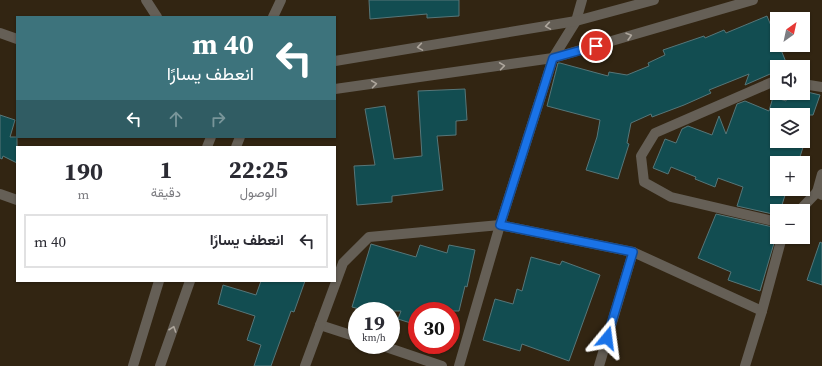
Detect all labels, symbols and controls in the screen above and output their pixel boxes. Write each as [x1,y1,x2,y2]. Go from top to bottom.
north arrow [770,12,810,52]
map controls [770,12,810,244]
one-way arrow [545,21,552,29]
text: 40 m [192,25,254,63]
pin [579,29,613,63]
icon: left [268,32,320,84]
one-way arrow [625,32,632,41]
icon: arrive [585,35,607,57]
one-way arrow [417,42,423,51]
button: sound [770,60,810,100]
text: انعطف يسارًا [167,61,254,86]
one-way arrow [499,61,505,70]
one-way arrow [371,80,377,89]
icon: left [123,108,145,130]
icon: ahead [165,108,187,130]
icon: right [207,108,229,130]
button: layers [770,108,810,148]
text: 1 [159,153,172,186]
text: 22:25 [229,153,288,186]
text: 190 [64,155,103,188]
button: + [770,156,810,196]
text: دقيقة [151,184,181,201]
text: الوصول [240,184,277,201]
text: m [78,186,89,203]
button: − [770,204,810,244]
text: انعطف يسارًا [210,229,284,250]
icon: left [296,230,318,252]
text: 40 m [34,231,66,252]
speed limit sign: 30 [408,302,460,354]
text: 19 [363,309,385,337]
position arrow [586,317,628,359]
one-way arrow [168,326,177,333]
text: km/h [362,331,386,344]

